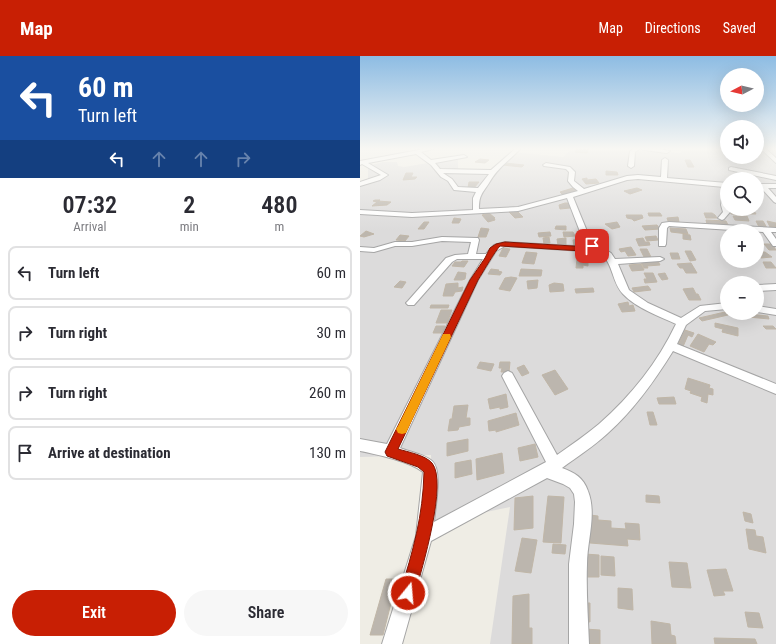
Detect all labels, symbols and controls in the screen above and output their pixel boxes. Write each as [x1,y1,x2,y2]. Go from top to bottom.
text: Map [20,17,53,40]
text: Map [599,20,623,36]
text: Directions [645,20,701,36]
text: Saved [723,20,756,36]
north arrow [720,68,764,112]
map controls [720,68,764,320]
text: 60 m [78,71,134,104]
icon: left [12,72,64,124]
text: Turn left [78,105,137,126]
button: sound [720,120,764,164]
icon: left [106,148,128,170]
icon: ahead [148,148,170,170]
icon: ahead [190,148,212,170]
icon: right [232,148,254,170]
button: search [720,172,764,216]
text: 07:32 [63,191,117,219]
text: 2 [183,191,195,219]
text: 480 [261,191,297,219]
text: Arrival [73,219,106,234]
text: min [180,219,199,234]
text: m [274,219,284,234]
button: + [720,224,764,268]
pin [575,229,609,263]
icon: arrive [581,235,603,257]
icon: left [14,262,36,284]
text: Turn left [48,264,99,282]
text: 60 m [316,264,346,282]
button: − [720,276,764,320]
icon: right [14,322,36,344]
text: Turn right [48,324,107,342]
text: 30 m [316,324,346,342]
icon: right [14,382,36,404]
text: Turn right [48,384,107,402]
text: 260 m [309,384,346,402]
icon: arrive [14,442,36,464]
text: Arrive at destination [48,444,171,462]
text: 130 m [309,444,346,462]
position arrow [387,572,429,614]
button: Exit [12,590,176,636]
button: Share [184,590,348,636]

